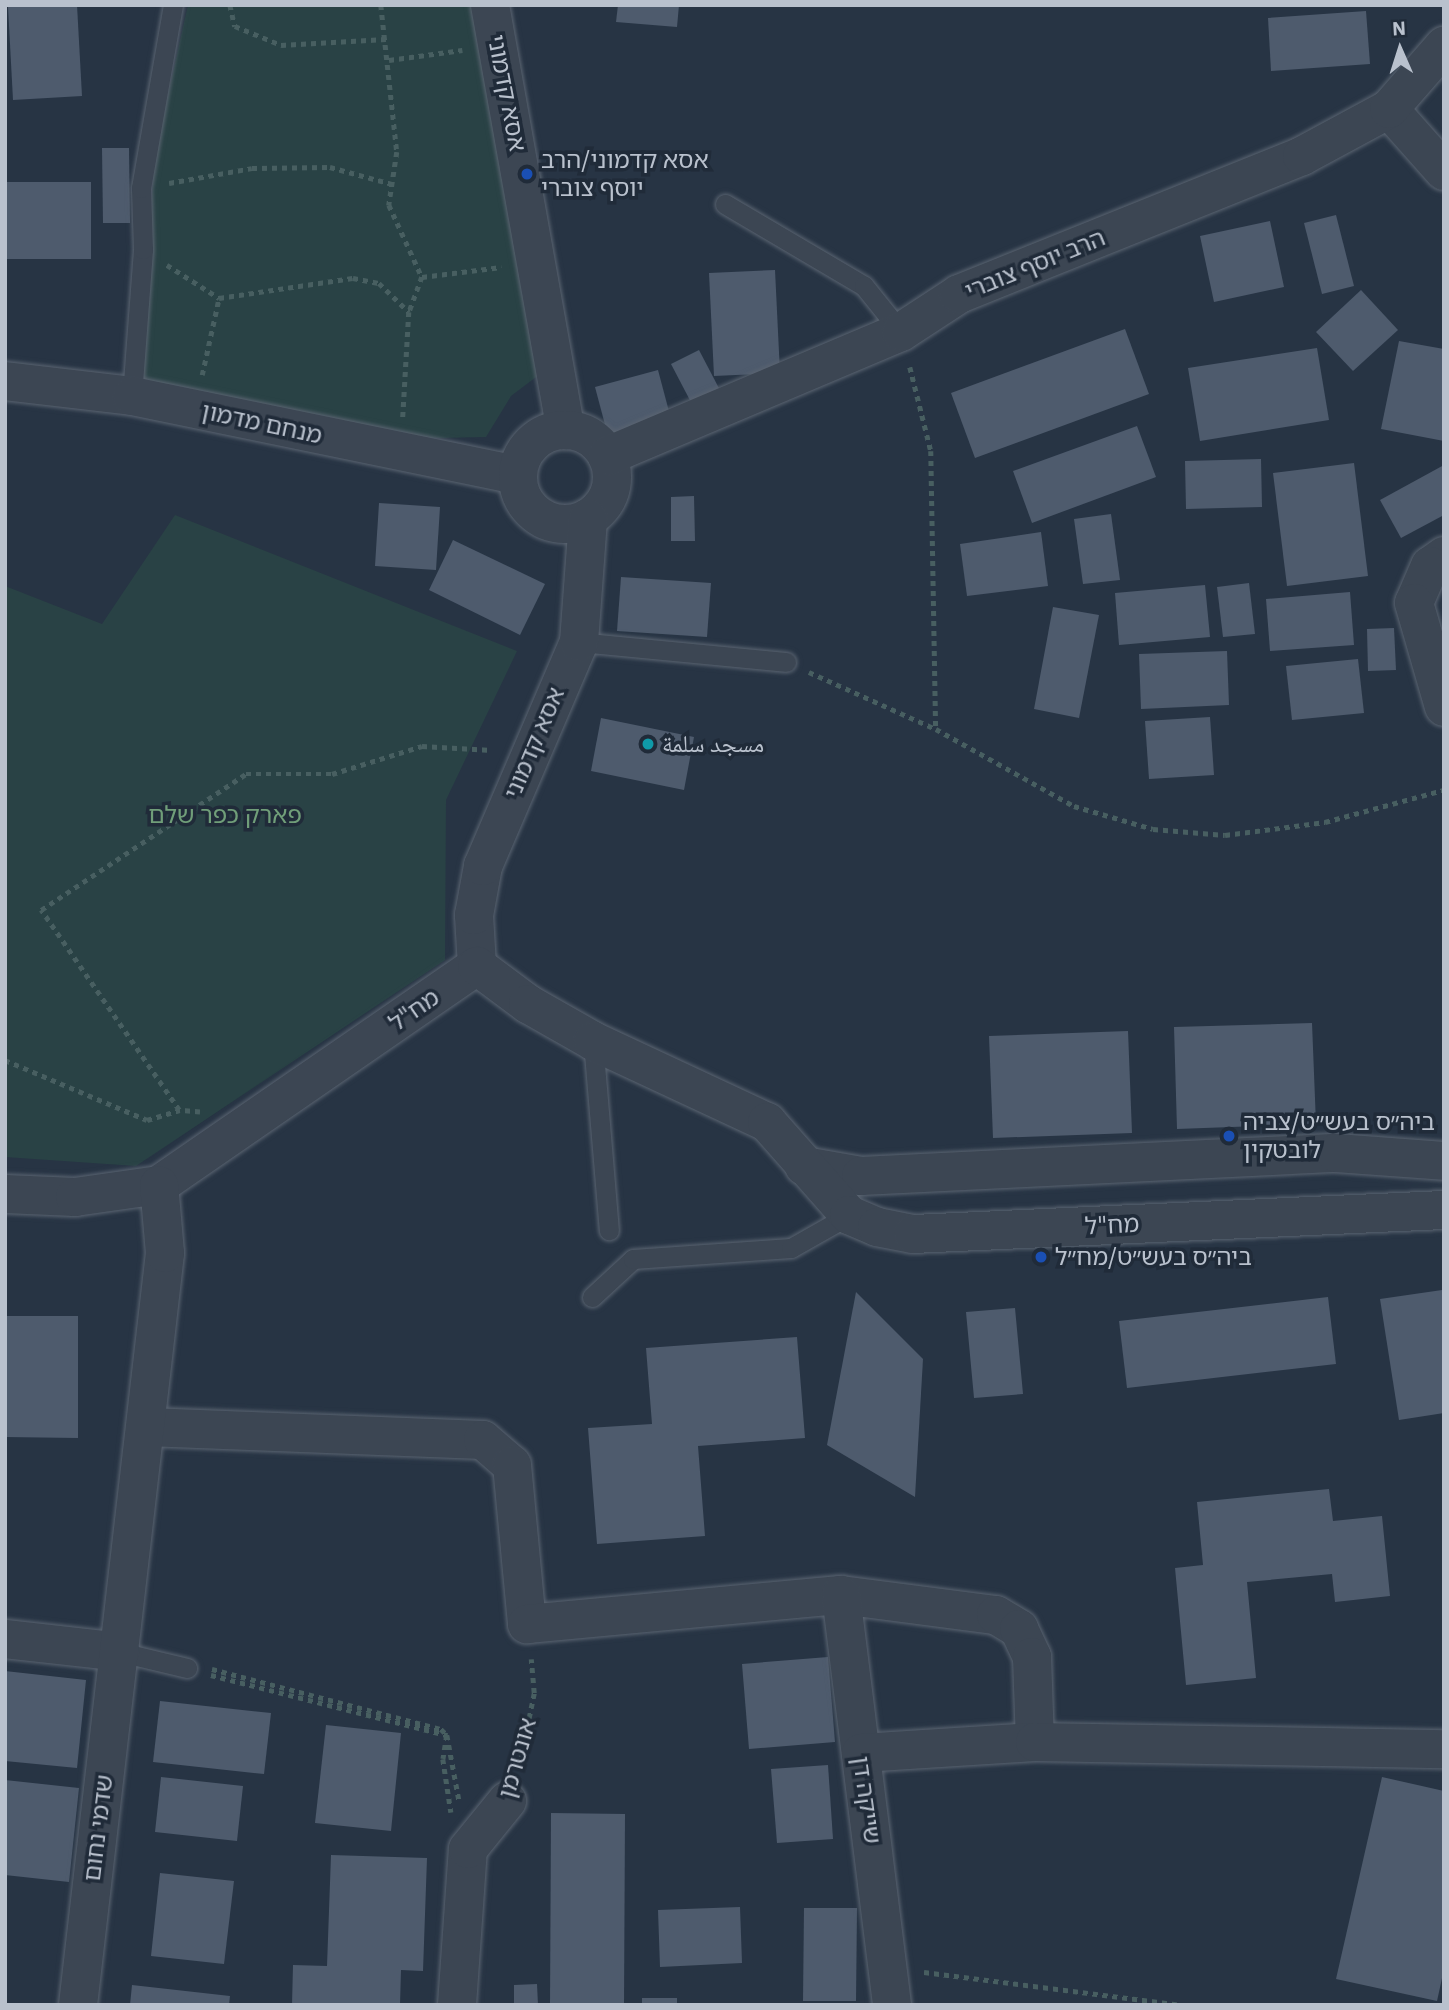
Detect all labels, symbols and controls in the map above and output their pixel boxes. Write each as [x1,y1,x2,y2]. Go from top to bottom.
north arrow [1365,14,1435,84]
text: N [1391,16,1406,40]
street label: אסא קדמוני [482,32,532,154]
place label: אסא קדמוני/הרב יוסף צוברי [541,146,709,202]
marker: אסא קדמוני/הרב יוסף צוברי [519,166,535,182]
street label: הרב יוסף צוברי [961,223,1109,305]
street label: מנחם מדמון [199,396,325,450]
street label: אסא קדמוני [498,683,570,803]
place label: مسجد سلمة [662,730,764,758]
marker: مسجد سلمة [640,736,656,752]
park label: פארק כפר שלם [148,801,302,829]
street label: מח"ל [383,983,445,1037]
place label: ביה״ס בעש״ט/צביה לובטקין [1243,1108,1435,1164]
marker: ביה״ס בעש״ט/צביה לובטקין [1221,1128,1237,1144]
street label: מח"ל [1084,1209,1140,1241]
place label: ביה״ס בעש״ט/מח״ל [1055,1243,1252,1271]
marker: ביה״ס בעש״ט/מח״ל [1033,1249,1049,1265]
street label: אונטרמן [492,1715,542,1801]
street label: שייקה דן [847,1754,887,1846]
street label: שדמי נחום [77,1773,119,1883]

